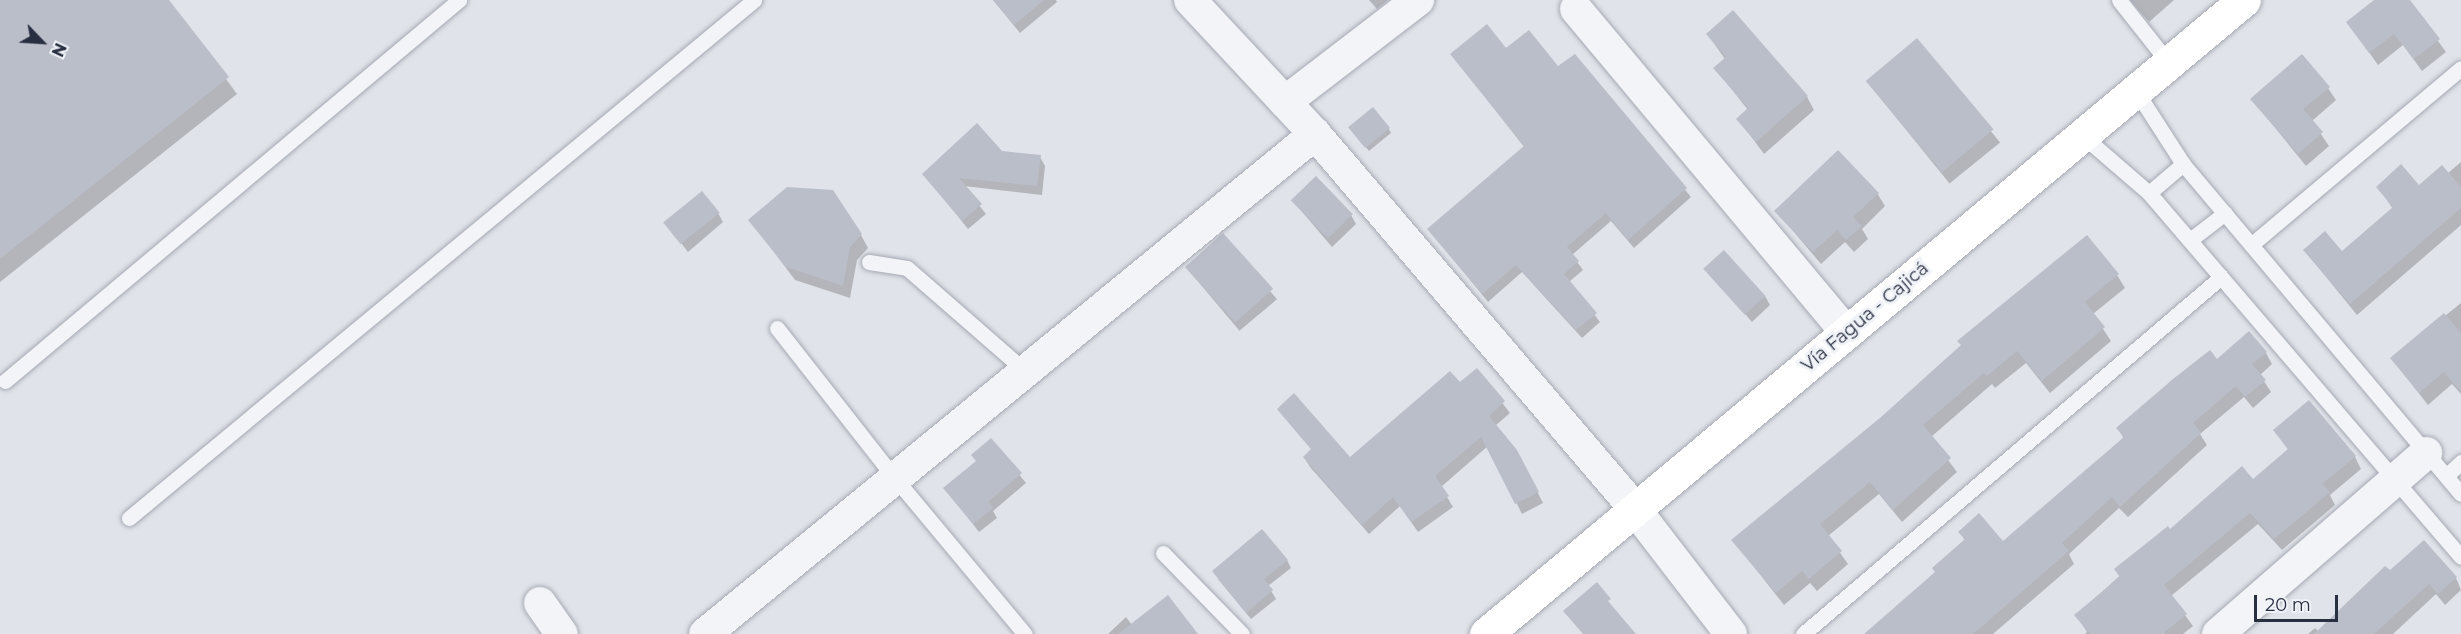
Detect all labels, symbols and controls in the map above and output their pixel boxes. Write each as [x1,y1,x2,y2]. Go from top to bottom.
north arrow [12,12,72,72]
text: N [47,40,70,60]
street label: Vía Fagua - Cajicá [1797,258,1933,376]
scale bar [2257,583,2341,621]
text: 20 m [2265,594,2311,616]

